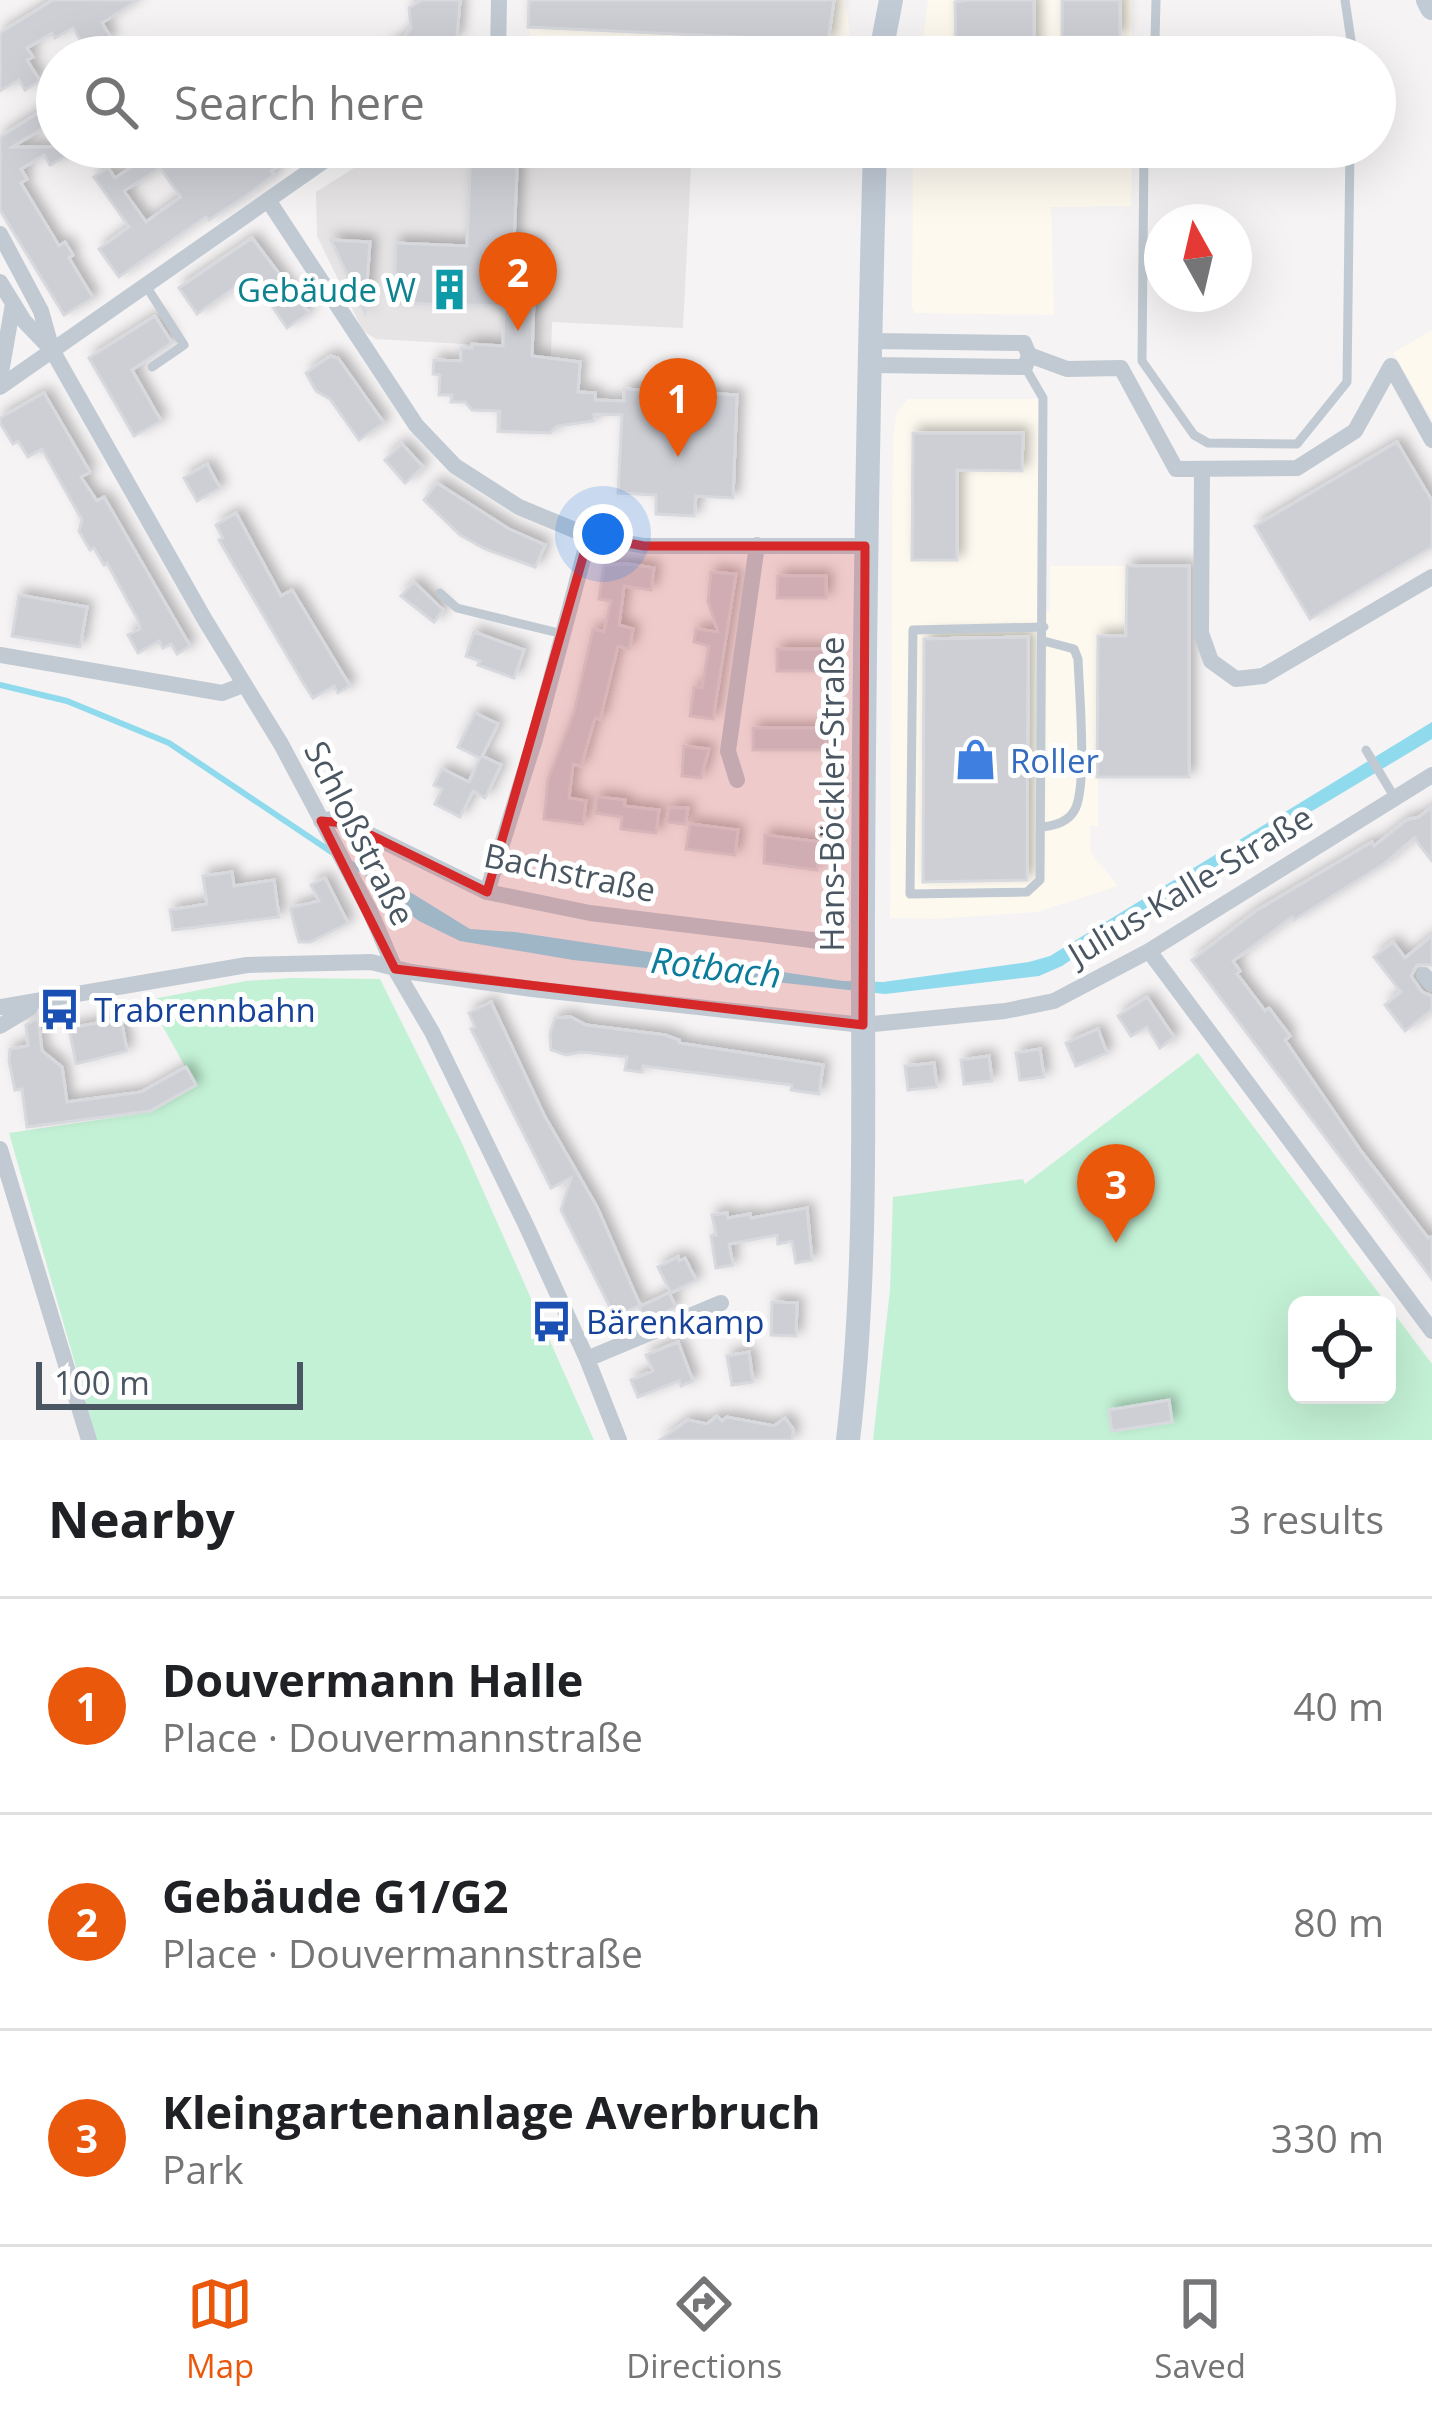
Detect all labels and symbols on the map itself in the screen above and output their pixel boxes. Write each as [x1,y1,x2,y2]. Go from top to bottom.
north arrow [1144,204,1252,312]
pin: 2 [479,232,557,331]
building icon: Gebäude W [427,266,473,312]
place label: Gebäude W [237,267,416,312]
pin: 1 [639,358,717,457]
your location [573,504,633,564]
street label: Hans-Böckler-Straße [809,636,854,952]
street label: Schloßstraße [294,733,426,933]
shop icon: Roller [953,737,999,783]
place label: Roller [1010,738,1099,783]
street label: Julius-Kalle-Straße [1057,794,1321,977]
street label: Bachstraße [480,832,660,912]
water label: Rotbach [648,935,784,999]
bus stop icon: Trabrennbahn [37,986,83,1032]
place label: Trabrennbahn [94,987,316,1032]
pin: 3 [1077,1144,1155,1243]
bus stop icon: Bärenkamp [529,1298,575,1344]
place label: Bärenkamp [586,1299,764,1344]
scale bar [36,1356,303,1409]

